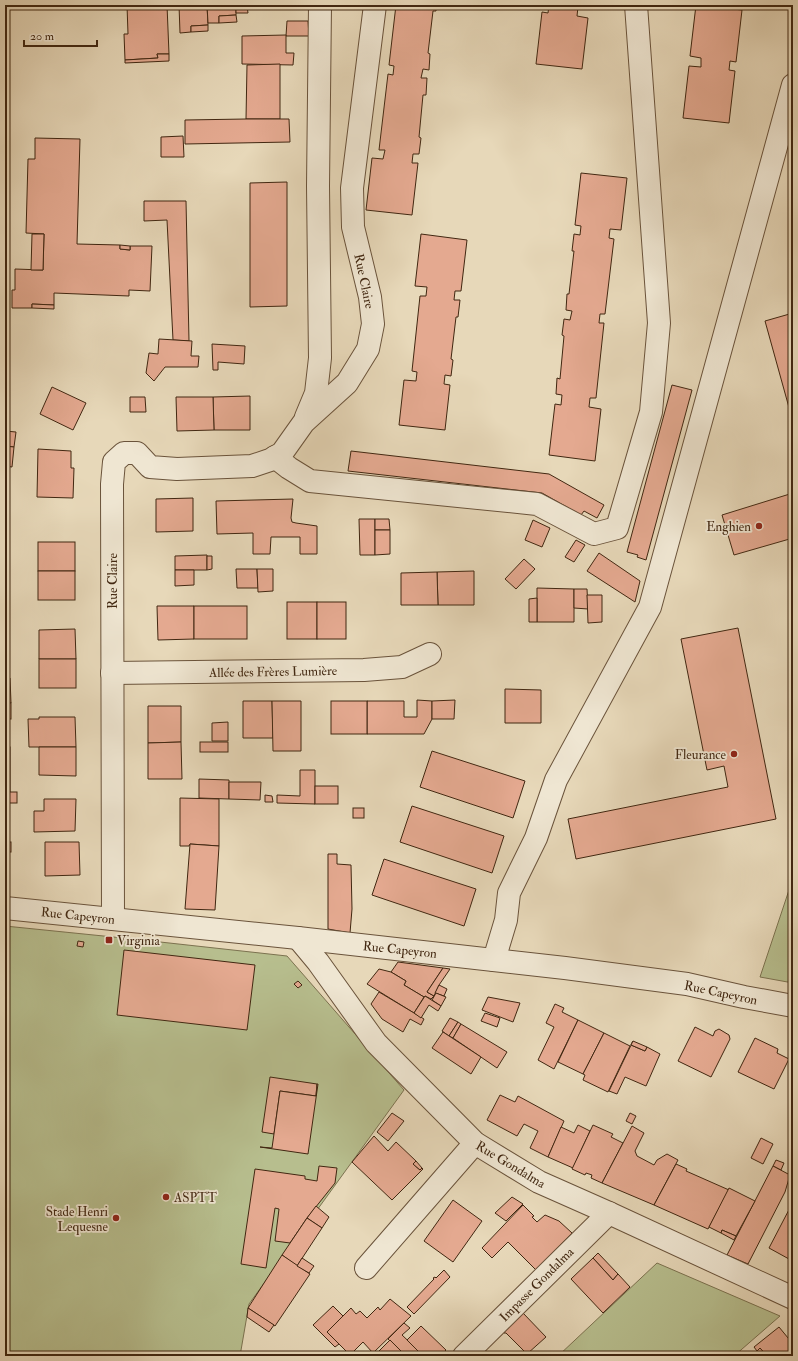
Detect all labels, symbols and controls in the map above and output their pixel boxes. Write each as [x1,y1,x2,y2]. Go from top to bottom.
scale bar [24,22,97,48]
text: 20 m [30,29,55,44]
street label: Rue Claire [350,252,378,311]
place label: Enghien [706,519,751,535]
marker: Enghien [754,521,764,531]
street label: Rue Claire [105,552,121,609]
street label: Allée des Frères Lumière [208,663,338,681]
place label: Fleurance [675,747,727,763]
marker: Fleurance [729,749,739,759]
street label: Rue Capeyron [40,904,116,929]
place label: Virginia [117,933,160,949]
marker: Virginia [104,935,114,945]
street label: Rue Capeyron [362,938,438,963]
street label: Rue Capeyron [683,977,759,1010]
street label: Rue Gondalma [473,1138,549,1192]
place label: ASPTT [173,1190,217,1206]
marker: ASPTT [161,1192,171,1202]
place label: Stade Henri Lequesne [46,1204,109,1235]
marker: Stade Henri Lequesne [111,1213,121,1223]
street label: Impasse Gondalma [496,1244,578,1326]

